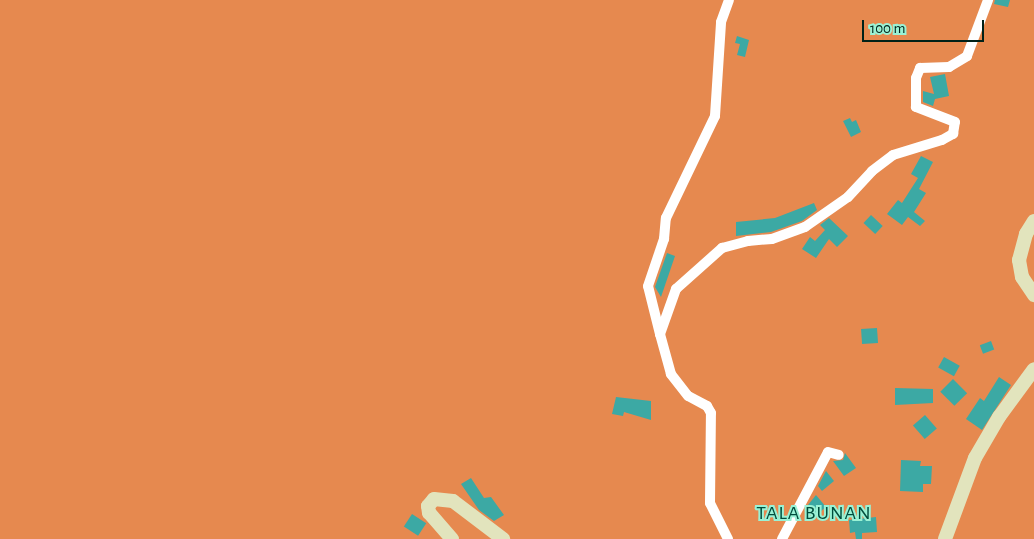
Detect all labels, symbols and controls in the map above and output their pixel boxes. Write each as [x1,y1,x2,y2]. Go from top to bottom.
scale bar [864,10,986,42]
text: 100 m [870,21,905,36]
district label: TALA BUNAN [755,501,873,525]

